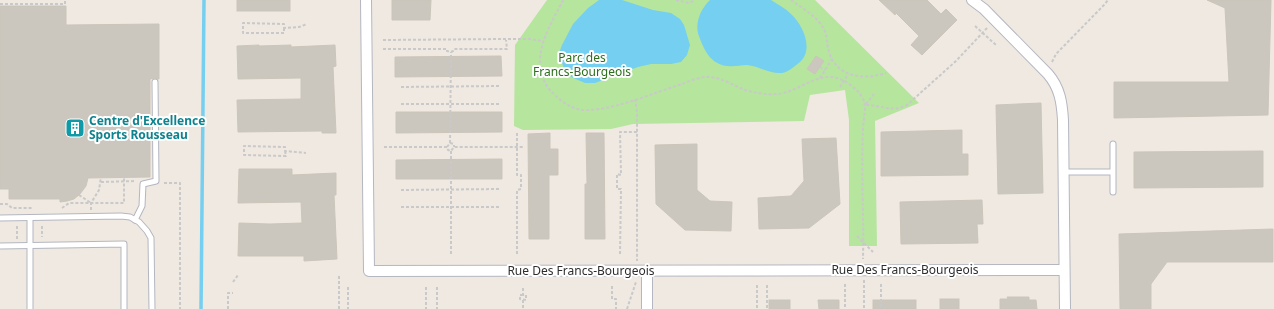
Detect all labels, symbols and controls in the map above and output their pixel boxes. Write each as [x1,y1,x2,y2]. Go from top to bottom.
park label: Parc des Francs-Bourgeois [533,49,631,80]
place label: Centre d'Excellence Sports Rousseau [89,112,205,143]
building icon: Centre d'Excellence Sports Rousseau [64,117,86,139]
street label: Rue Des Francs-Bourgeois [831,261,979,278]
street label: Rue Des Francs-Bourgeois [507,262,655,279]

